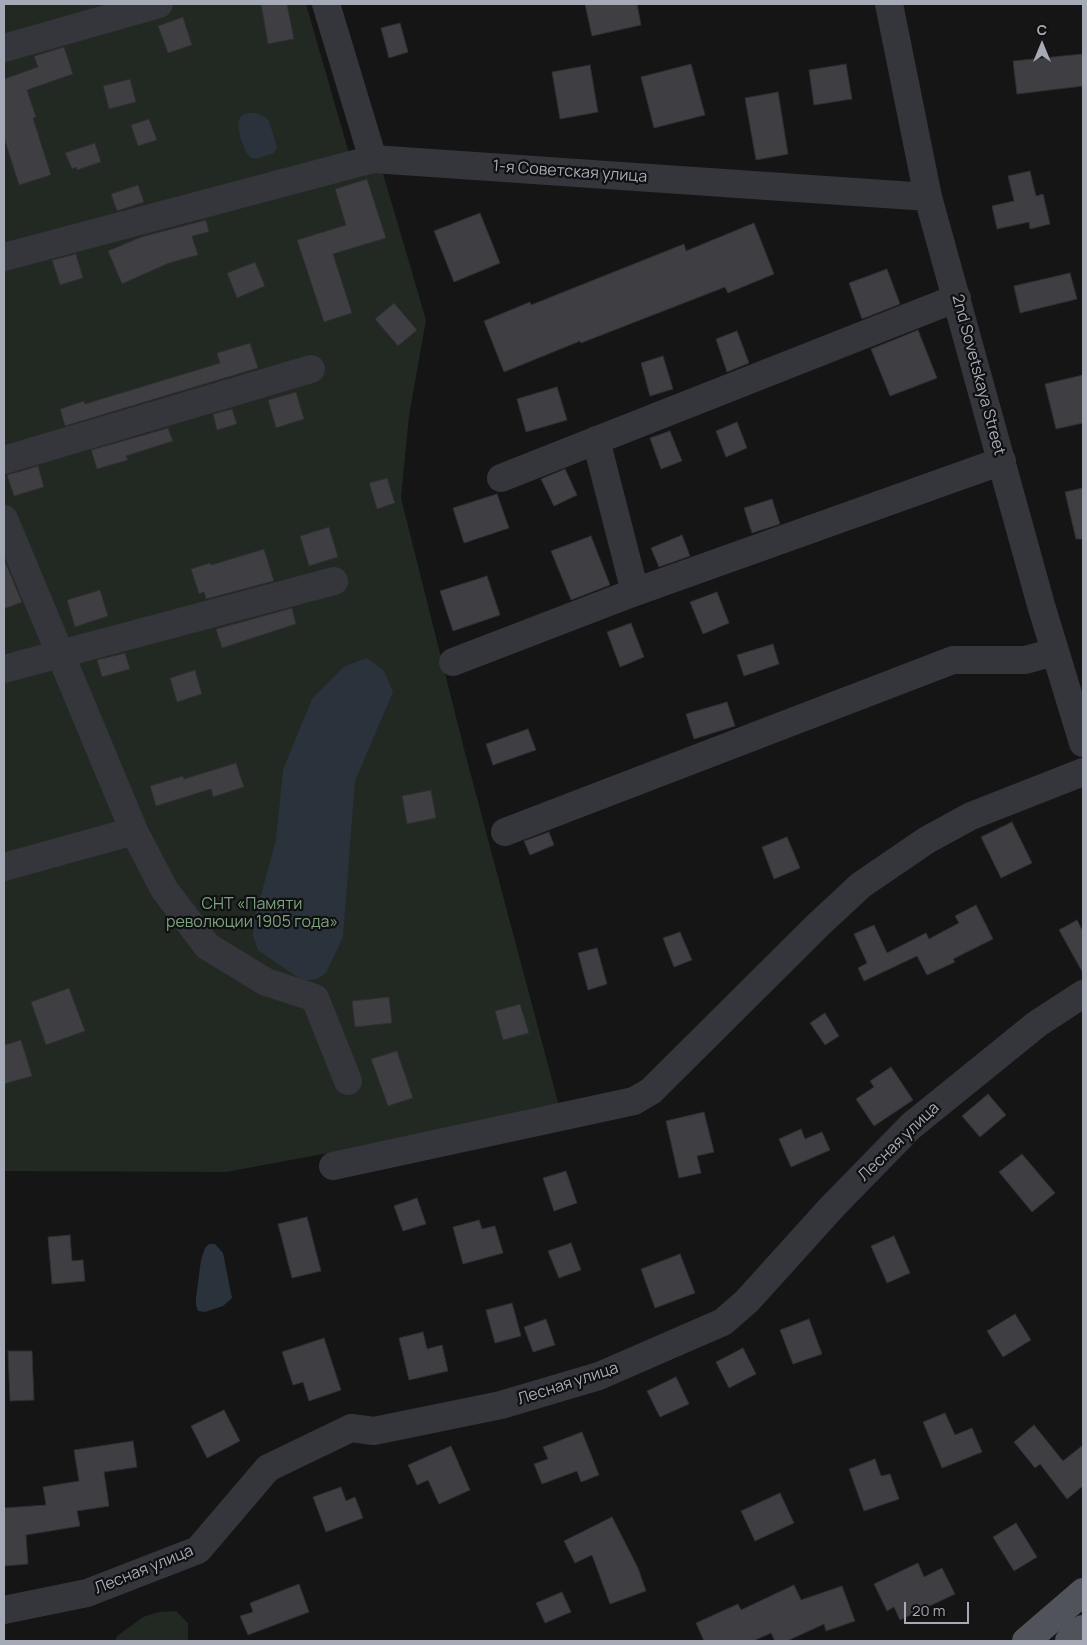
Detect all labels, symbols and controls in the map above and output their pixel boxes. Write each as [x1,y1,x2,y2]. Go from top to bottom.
north arrow [1017,20,1067,70]
text: С [1037,20,1047,39]
street label: 1-я Советская улица [492,157,648,187]
street label: 2nd Sovetskaya Street [947,292,1009,458]
park label: СНТ «Памяти революции 1905 года» [166,895,338,933]
street label: Лесная улица [855,1099,943,1185]
street label: Лесная улица [515,1359,621,1409]
street label: Лесная улица [92,1541,196,1599]
scale bar [907,1592,972,1624]
text: 20 m [912,1600,945,1621]

